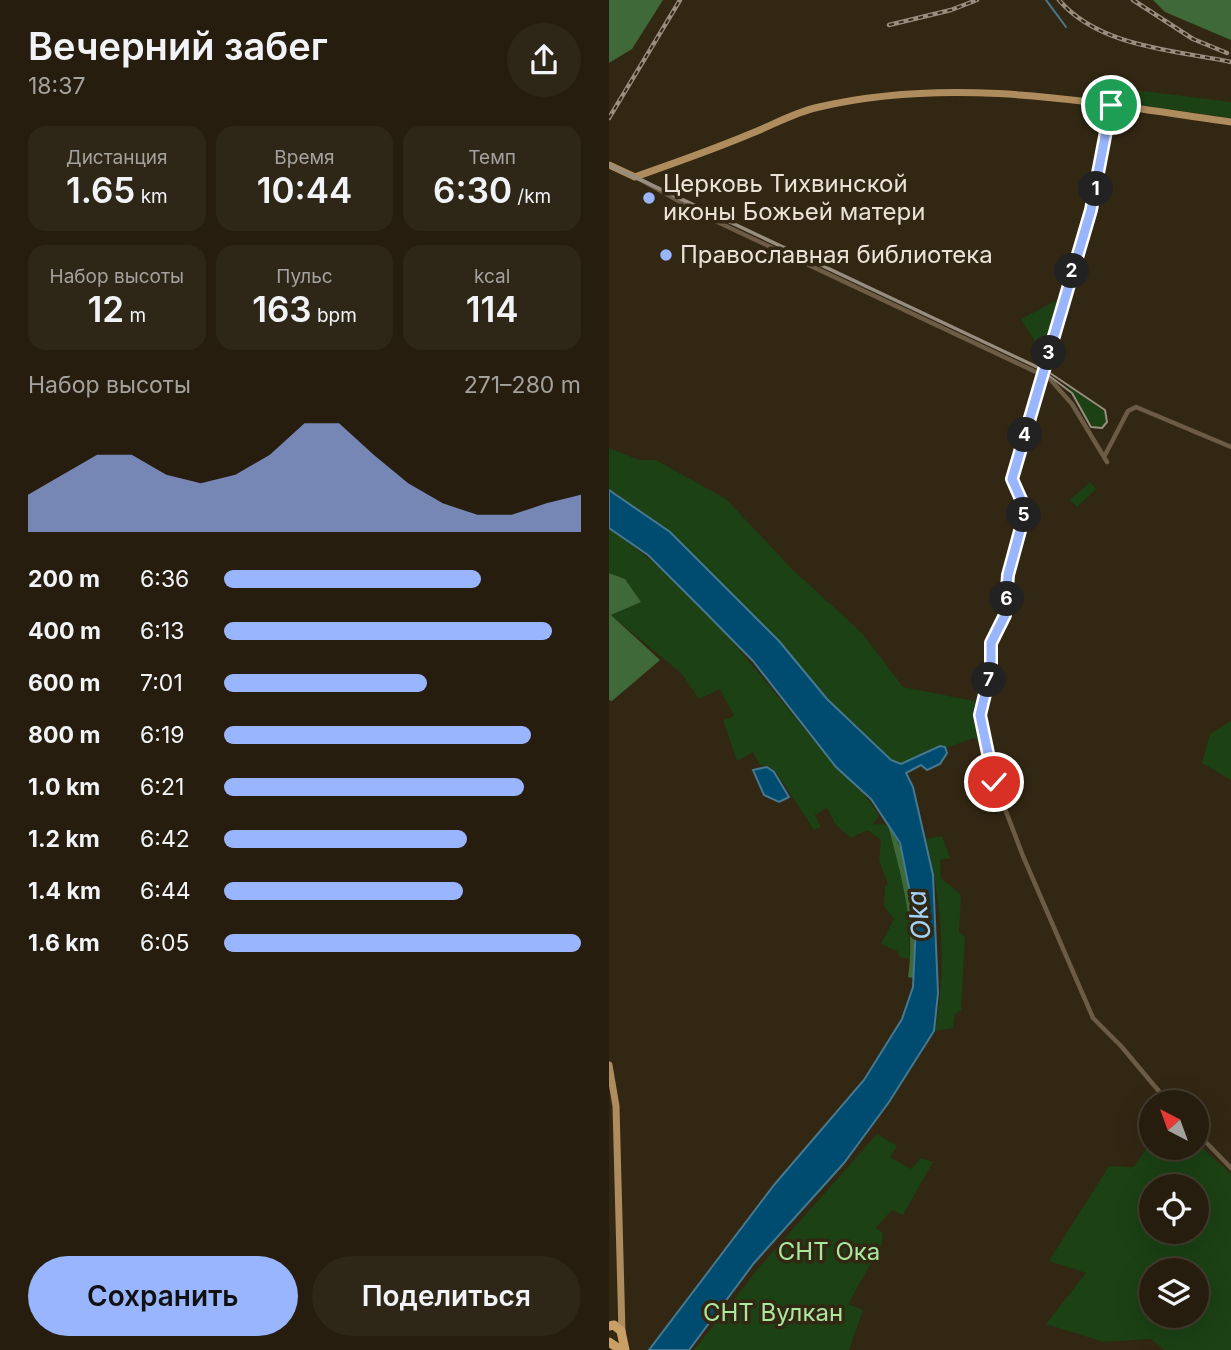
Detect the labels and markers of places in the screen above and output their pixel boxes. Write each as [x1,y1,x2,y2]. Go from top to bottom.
pin [1081,75,1141,135]
place label: Церковь Тихвинской иконы Божьей матери [663,169,925,226]
pin: 1 [1079,172,1113,206]
marker: Церковь Тихвинской иконы Божьей матери [641,190,657,206]
place label: Православная библиотека [680,240,993,269]
marker: Православная библиотека [658,247,674,263]
pin: 2 [1055,254,1089,288]
pin: 3 [1031,336,1067,370]
pin: 4 [1007,418,1043,452]
pin: 5 [1007,498,1041,532]
pin: 6 [989,582,1025,616]
pin: 7 [971,662,1007,698]
pin [964,752,1024,812]

